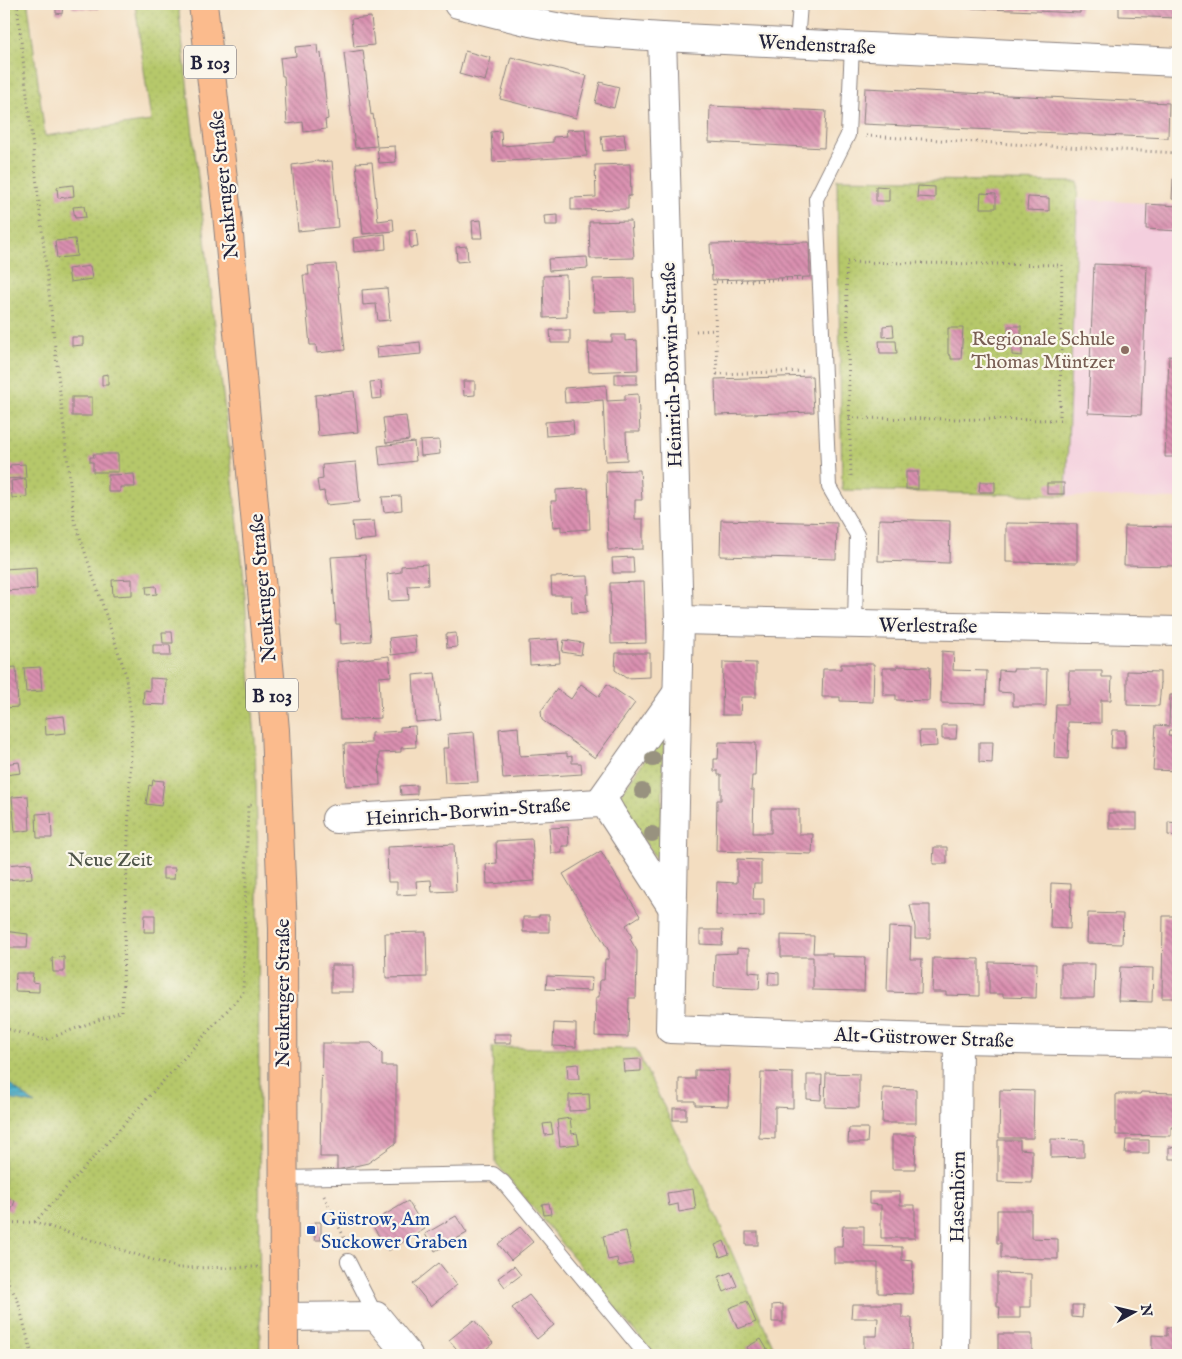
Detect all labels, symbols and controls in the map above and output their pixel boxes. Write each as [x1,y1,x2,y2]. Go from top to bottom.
street label: Wendenstraße [757,30,876,61]
road number: B 103 [184,46,236,78]
street label: Neukruger Straße [204,109,245,260]
street label: Heinrich-Borwin-Straße [656,262,689,468]
place label: Regionale Schule Thomas Müntzer [971,327,1116,375]
marker: Regionale Schule Thomas Müntzer [1119,344,1131,356]
street label: Neukruger Straße [245,513,282,663]
street label: Werlestraße [878,613,977,640]
road number: B 103 [246,678,298,712]
street label: Heinrich-Borwin-Straße [365,793,571,832]
park label: Neue Zeit [67,848,153,873]
street label: Neukruger Straße [271,918,296,1068]
street label: Alt-Güstrower Straße [833,1023,1014,1054]
street label: Hasenhörn [945,1150,972,1243]
place label: Güstrow, Am Suckower Graben [321,1207,468,1255]
marker: Güstrow, Am Suckower Graben [305,1224,317,1236]
north arrow [1110,1286,1160,1336]
text: N [1136,1302,1156,1318]

